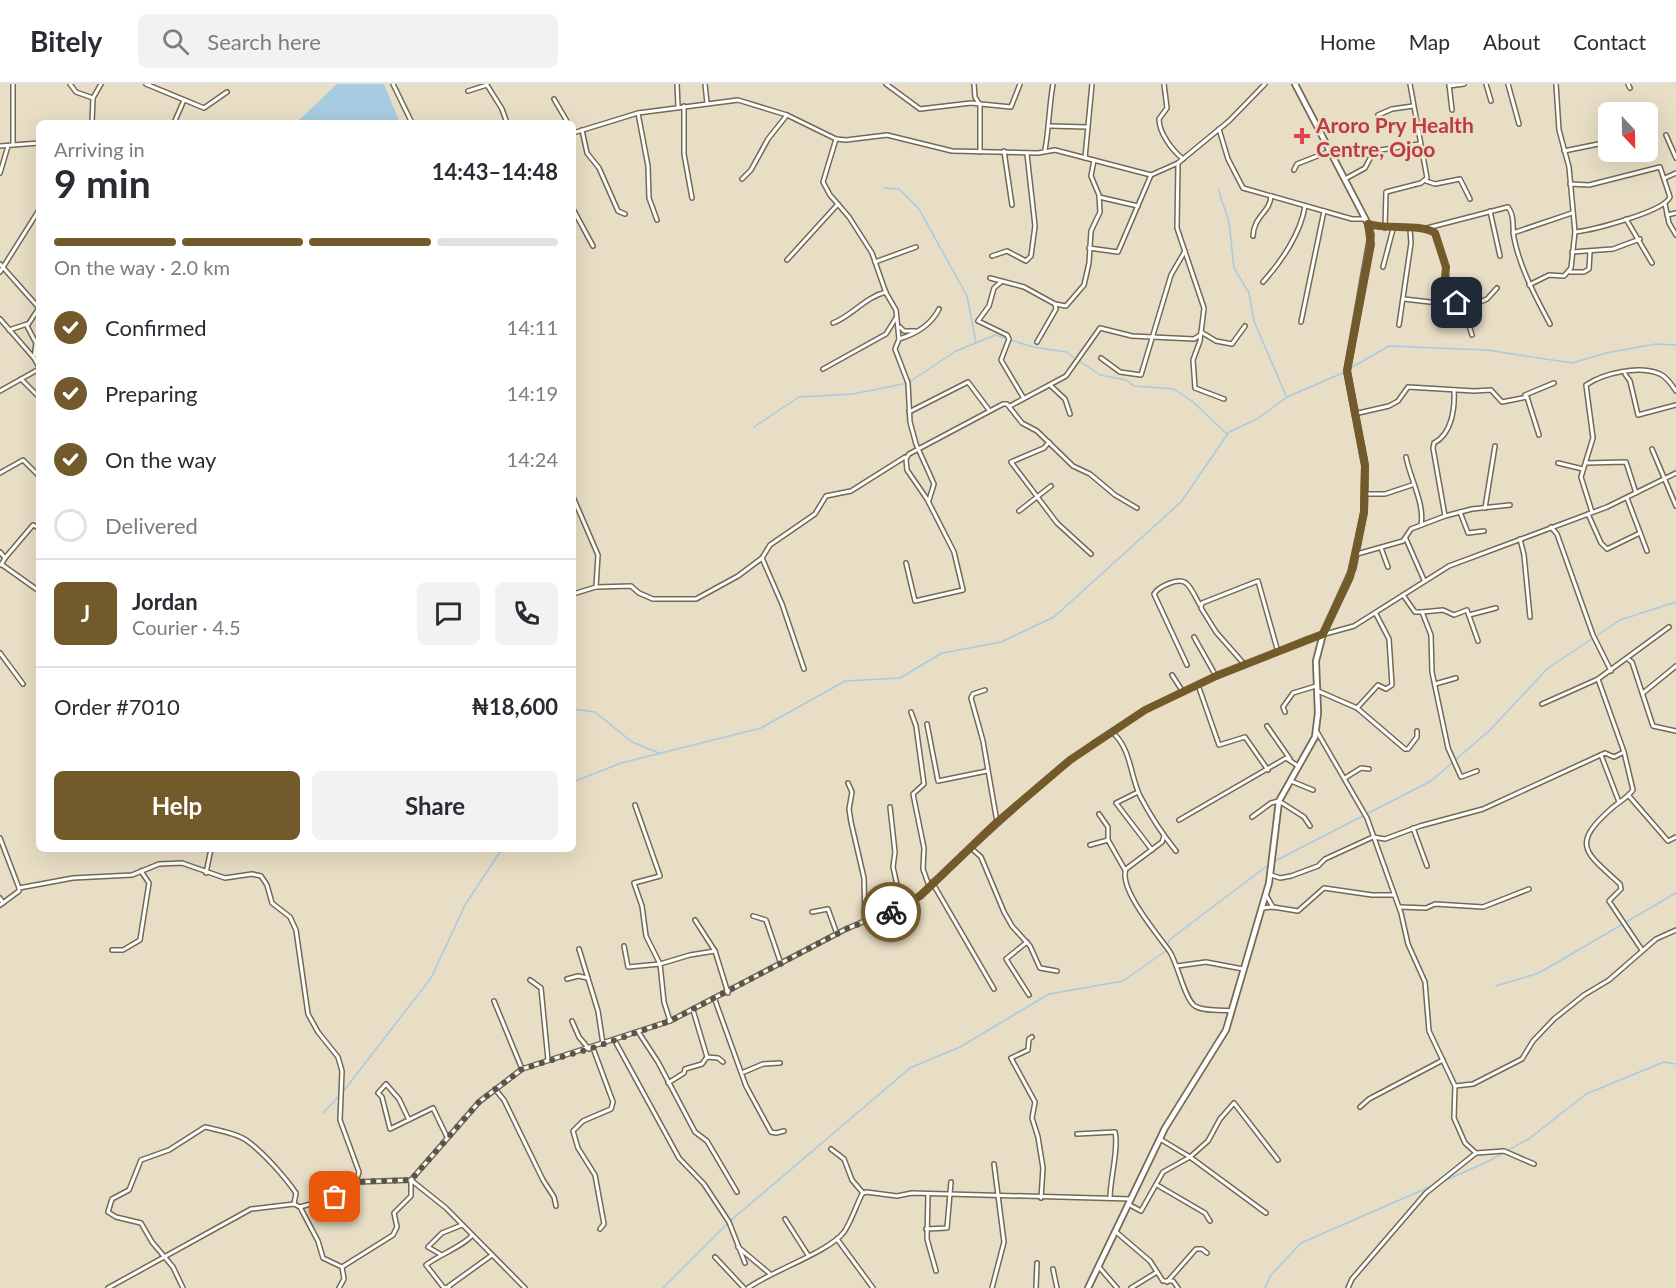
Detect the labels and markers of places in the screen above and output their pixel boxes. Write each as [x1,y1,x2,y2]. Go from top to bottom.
place label: Aroro Pry Health Centre, Ojoo [1315,112,1474,161]
marker: Aroro Pry Health Centre, Ojoo [1293,127,1311,145]
pin [1431,277,1482,328]
pin [309,1171,360,1222]

